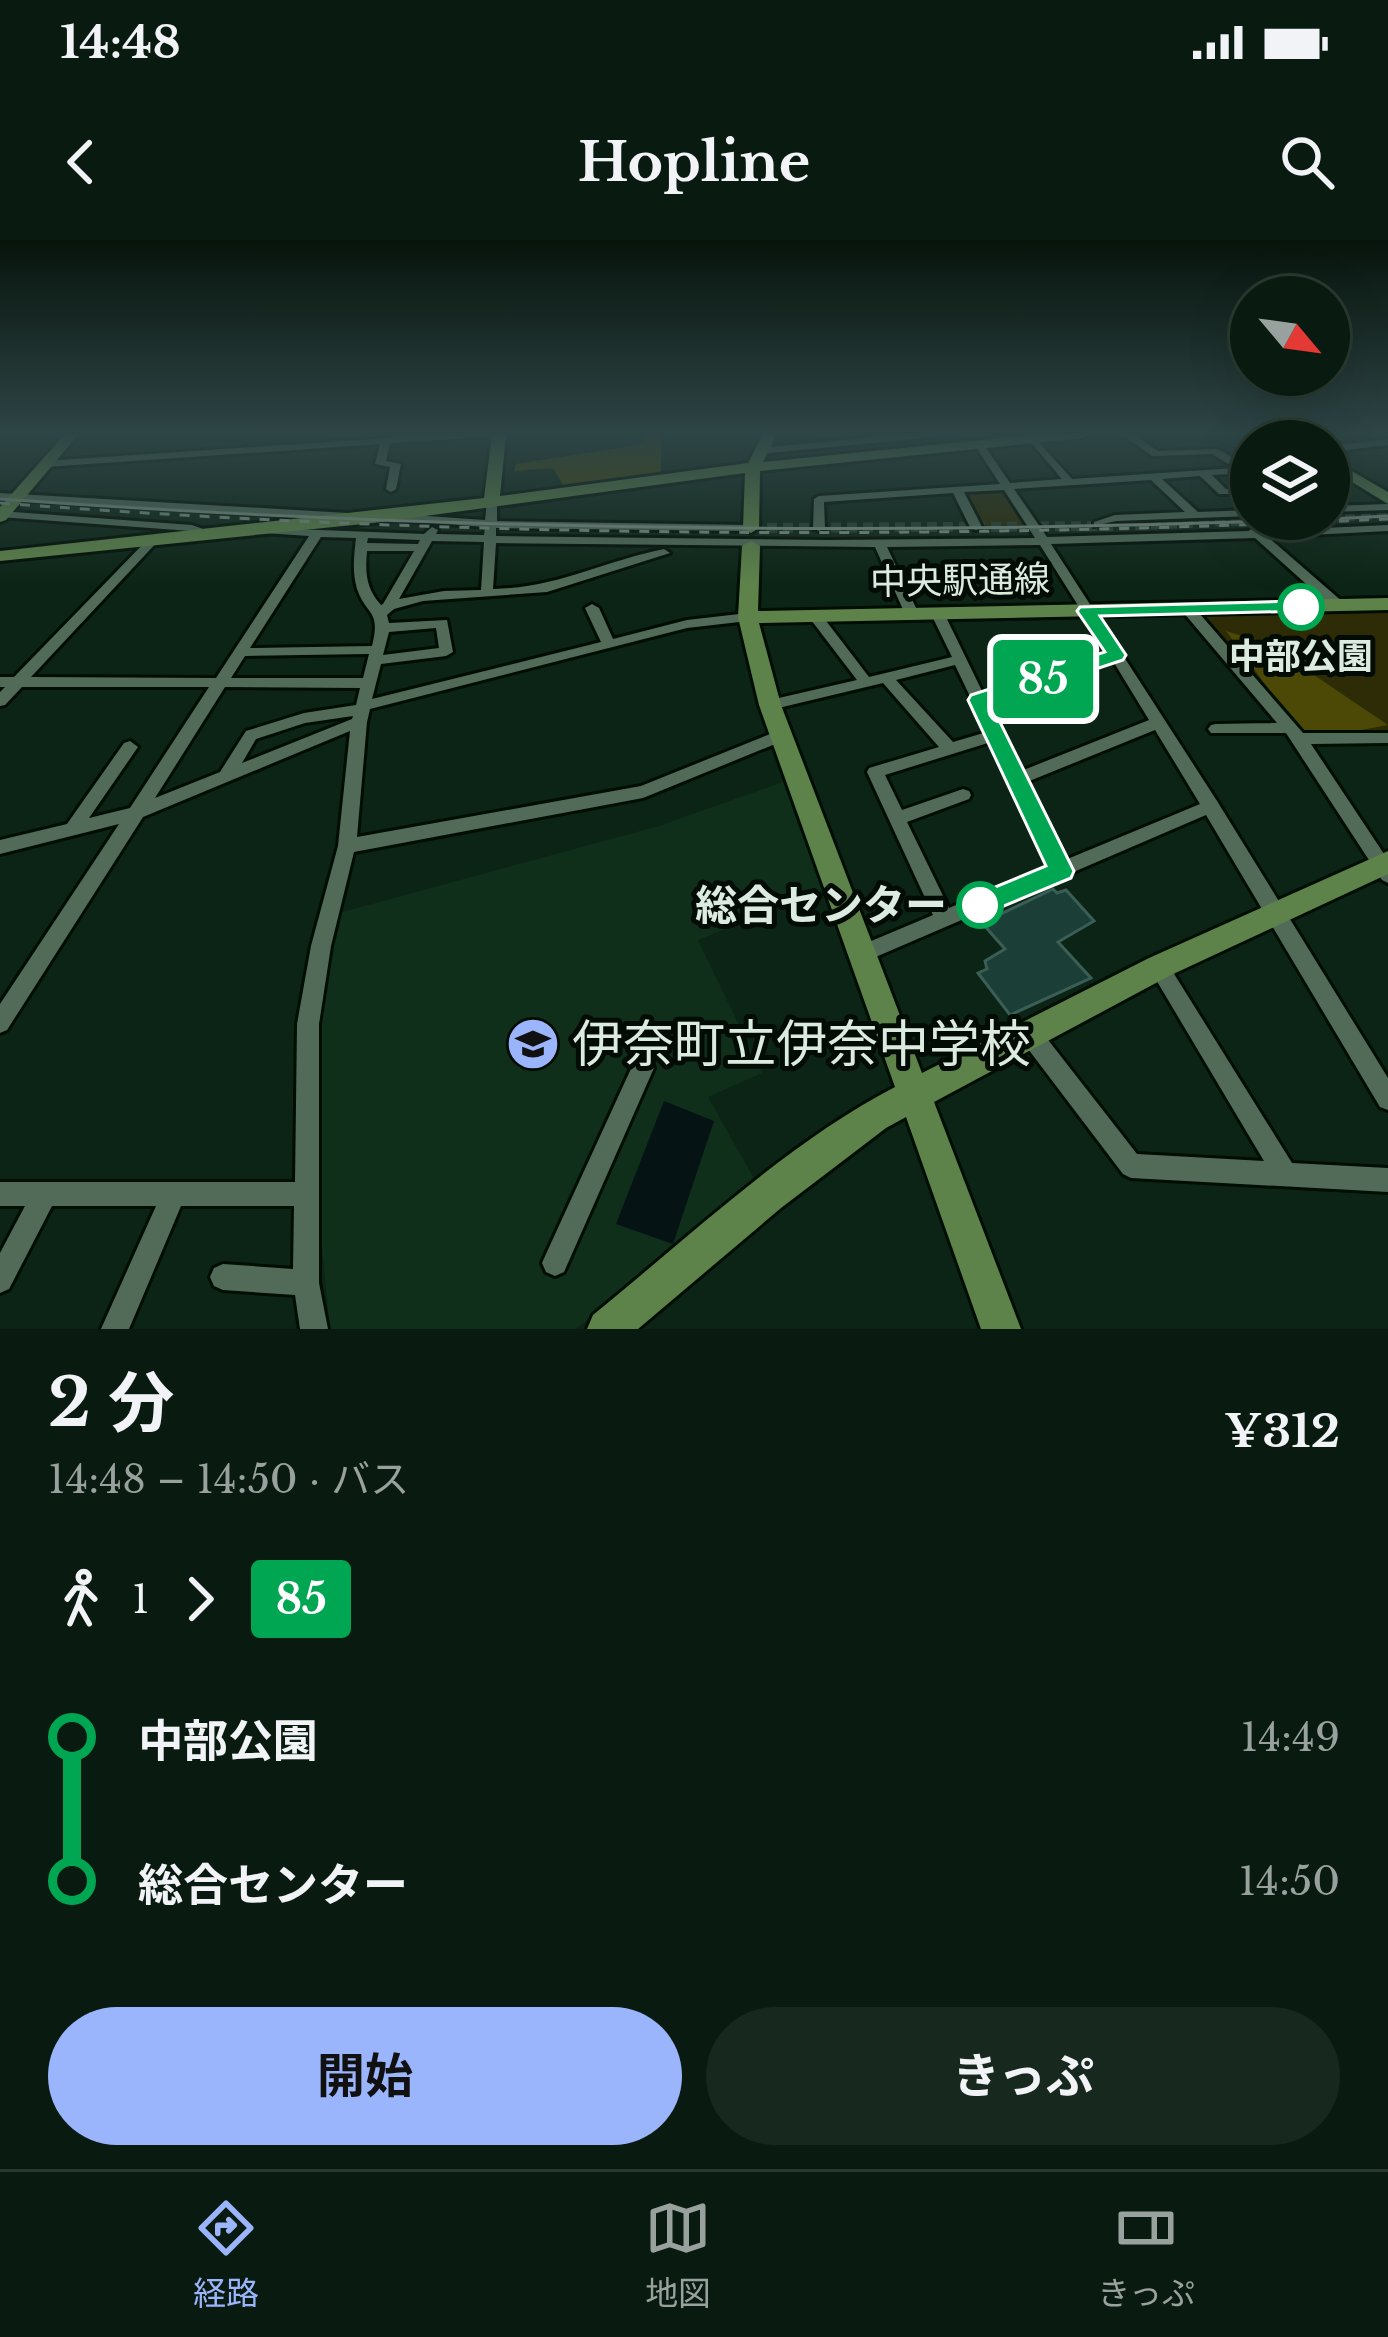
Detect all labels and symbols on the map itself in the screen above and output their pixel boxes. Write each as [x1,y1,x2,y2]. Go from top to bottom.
north arrow [1230,276,1350,396]
street label: 中央駅通線 [870,556,1050,605]
marker: 中部公園 [1279,585,1323,629]
place label: 中部公園 [1229,634,1373,679]
line badge: 85 [989,640,1097,718]
place label: 総合センター [695,879,947,931]
marker: 総合センター [958,883,1002,927]
place label: 伊奈町立伊奈中学校 [572,1013,1031,1076]
school or university icon: 伊奈町立伊奈中学校 [505,1016,561,1072]

